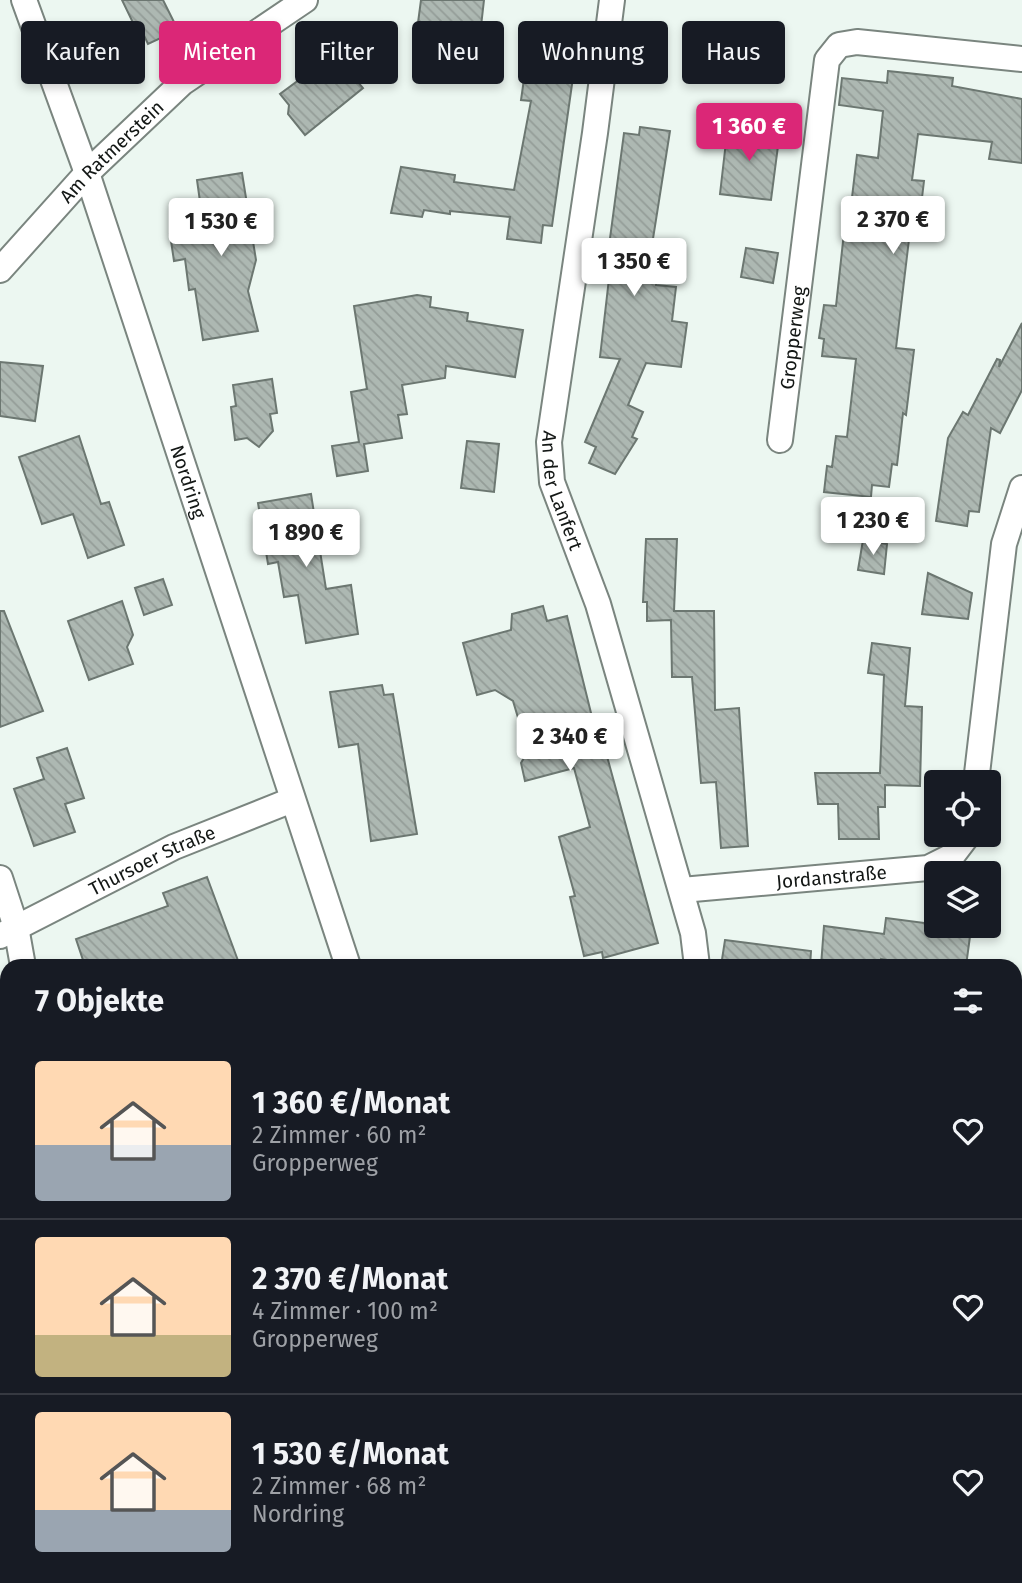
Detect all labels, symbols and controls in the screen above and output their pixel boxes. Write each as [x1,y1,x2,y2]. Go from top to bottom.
chip: Kaufen [21,21,145,84]
chip: Mieten [159,21,281,84]
chip: Filter [295,21,398,84]
chip: Neu [412,21,504,84]
chip: Wohnung [518,21,668,84]
chip: Haus [682,21,785,84]
street label: Am Ratmerstein [55,95,168,207]
pin: 1 360 € [684,104,814,163]
text: 1 360 € [712,112,786,140]
pin: 2 370 € [828,196,958,256]
pin: 1 530 € [156,198,286,258]
text: 2 370 € [857,205,929,233]
text: 1 530 € [185,207,257,235]
pin: 1 350 € [569,238,699,298]
text: 1 350 € [598,247,670,275]
street label: Gropperweg [775,285,810,391]
street label: An der Lanfert [538,430,588,553]
street label: Nordring [166,442,211,521]
pin: 1 230 € [808,498,938,557]
text: 1 230 € [837,506,909,534]
pin: 1 890 € [241,510,371,569]
text: 1 890 € [269,518,343,546]
pin: 2 340 € [505,714,635,773]
text: 2 340 € [533,722,607,750]
map controls [924,770,1001,938]
button: locate [924,770,1001,847]
street label: Thursoer Straße [85,820,219,900]
street label: Jordanstraße [775,860,888,893]
button: layers [924,861,1001,938]
icon: filters [949,982,987,1020]
text: 7 Objekte [35,983,164,1019]
text: 1 360 €/Monat [252,1085,450,1121]
icon: home [91,1089,175,1173]
icon: heart [949,1112,987,1150]
text: 2 Zimmer · 60 m² [252,1121,427,1149]
text: Gropperweg [252,1149,378,1177]
text: 2 370 €/Monat [252,1261,448,1297]
icon: home [91,1265,175,1349]
icon: heart [949,1288,987,1326]
text: 4 Zimmer · 100 m² [252,1297,438,1325]
text: Gropperweg [252,1325,378,1353]
text: 1 530 €/Monat [252,1436,449,1472]
icon: home [91,1440,175,1524]
icon: heart [949,1463,987,1501]
text: 2 Zimmer · 68 m² [252,1472,426,1500]
text: Nordring [252,1500,344,1528]

